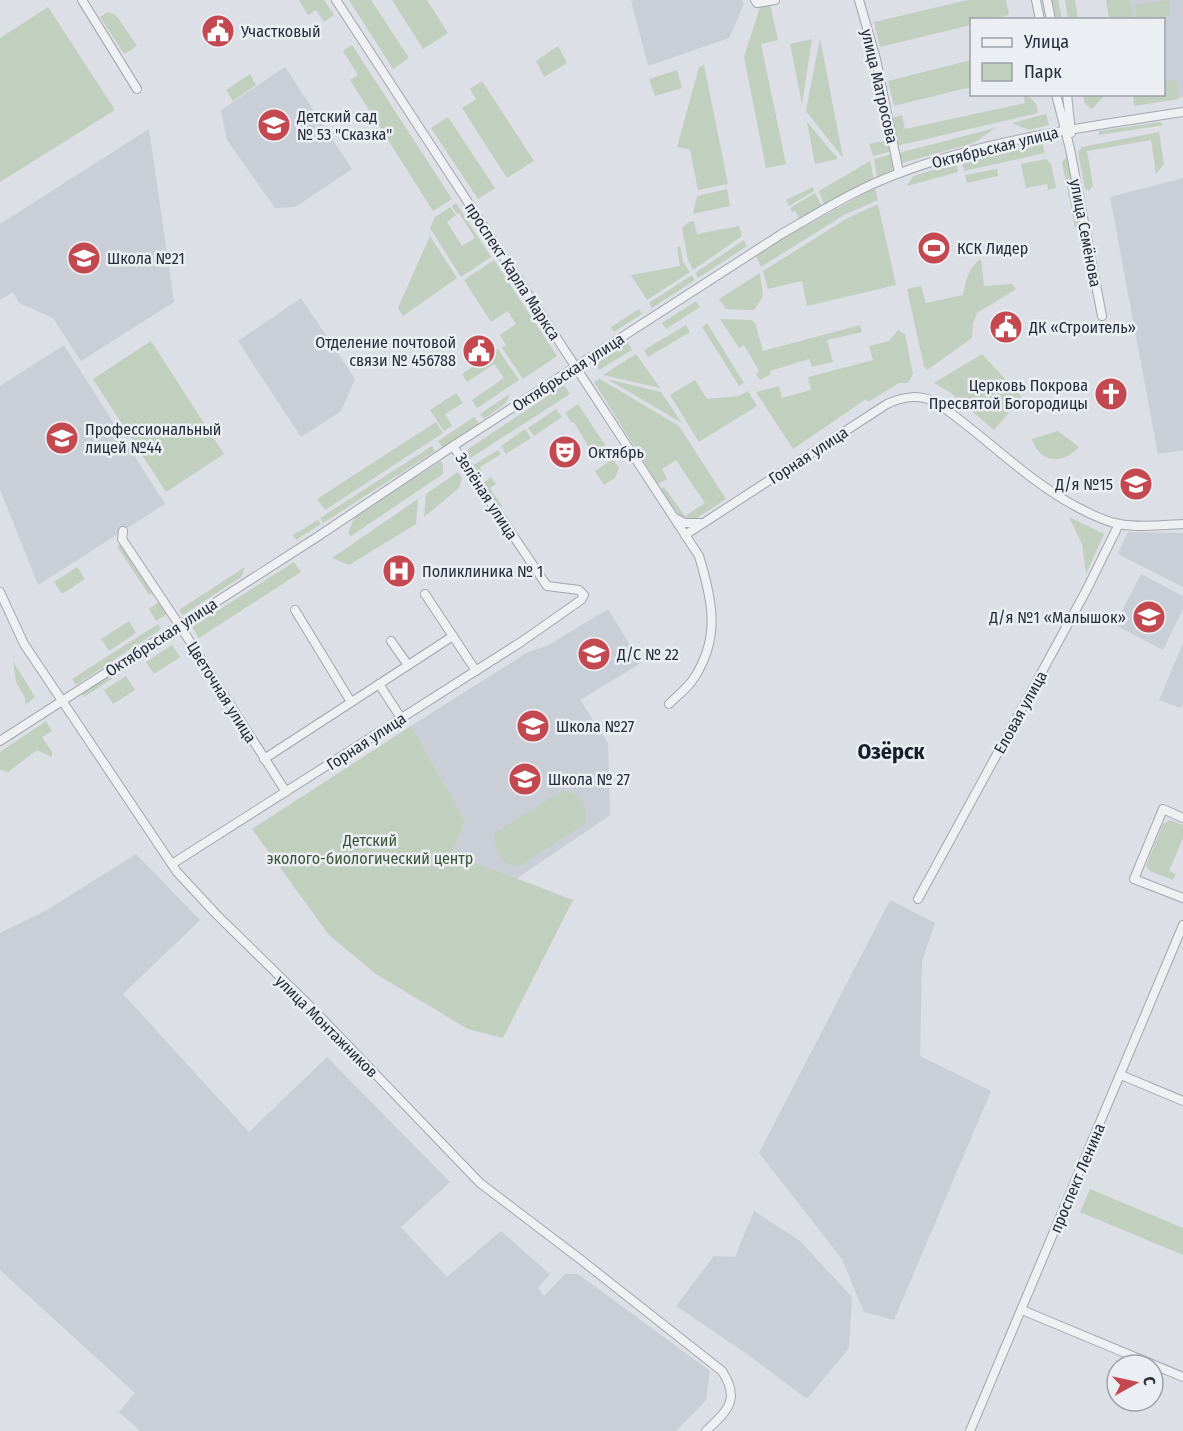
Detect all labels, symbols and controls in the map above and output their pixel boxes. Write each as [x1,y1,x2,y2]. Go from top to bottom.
public building icon: Участковый [200,13,236,49]
legend [970,18,1165,96]
place label: Участковый [240,22,321,41]
street label: улица Матросова [857,27,902,145]
text: Улица [1023,31,1069,53]
text: Парк [1024,61,1062,83]
school or university icon: Детский сад № 53 "Сказка" [256,107,292,143]
place label: Детский сад № 53 "Сказка" [296,107,392,144]
street label: Октябрьская улица [930,123,1060,172]
street label: улица Семёнова [1066,177,1105,289]
street label: проспект Карла Маркса [461,199,564,344]
sports icon: КСК Лидер [916,230,952,266]
place label: КСК Лидер [957,239,1028,258]
school or university icon: Школа №21 [66,240,102,276]
place label: Школа №21 [107,249,185,268]
public building icon: ДК «Строитель» [988,309,1024,345]
place label: ДК «Строитель» [1028,318,1136,337]
street label: Октябрьская улица [509,329,628,416]
place label: Отделение почтовой связи № 456788 [315,333,456,370]
public building icon: Отделение почтовой связи № 456788 [461,333,497,369]
place label: Церковь Покрова Пресвятой Богородицы [929,376,1088,413]
church icon: Церковь Покрова Пресвятой Богородицы [1093,376,1129,412]
school or university icon: Профессиональный лицей №44 [44,420,80,456]
place label: Профессиональный лицей №44 [85,420,221,457]
street label: Горная улица [765,423,852,488]
theatre icon: Октябрь [547,434,583,470]
place label: Октябрь [588,443,644,462]
street label: Зелёная улица [451,449,522,543]
school or university icon: Д/я №15 [1118,466,1154,502]
place label: Д/я №15 [1054,475,1113,494]
hospital icon: Поликлиника № 1 [381,553,417,589]
place label: Поликлиника № 1 [422,562,543,581]
street label: Октябрьская улица [102,594,221,681]
school or university icon: Д/я №1 «Малышок» [1131,599,1167,635]
place label: Д/я №1 «Малышок» [988,608,1126,627]
school or university icon: Д/С № 22 [576,636,612,672]
street label: Цветочная улица [183,638,260,747]
place label: Д/С № 22 [616,645,679,664]
street label: Еловая улица [990,667,1051,757]
school or university icon: Школа №27 [515,708,551,744]
street label: Горная улица [323,709,410,774]
place label: Школа №27 [556,717,635,736]
district label: Озёрск [857,738,926,765]
school or university icon: Школа № 27 [507,761,543,797]
place label: Школа № 27 [548,770,630,789]
park label: Детский эколого-биологический центр [267,831,473,868]
street label: улица Монтажников [271,971,382,1082]
street label: проспект Ленина [1046,1120,1109,1236]
north arrow [1105,1353,1165,1413]
text: С [1139,1376,1159,1387]

